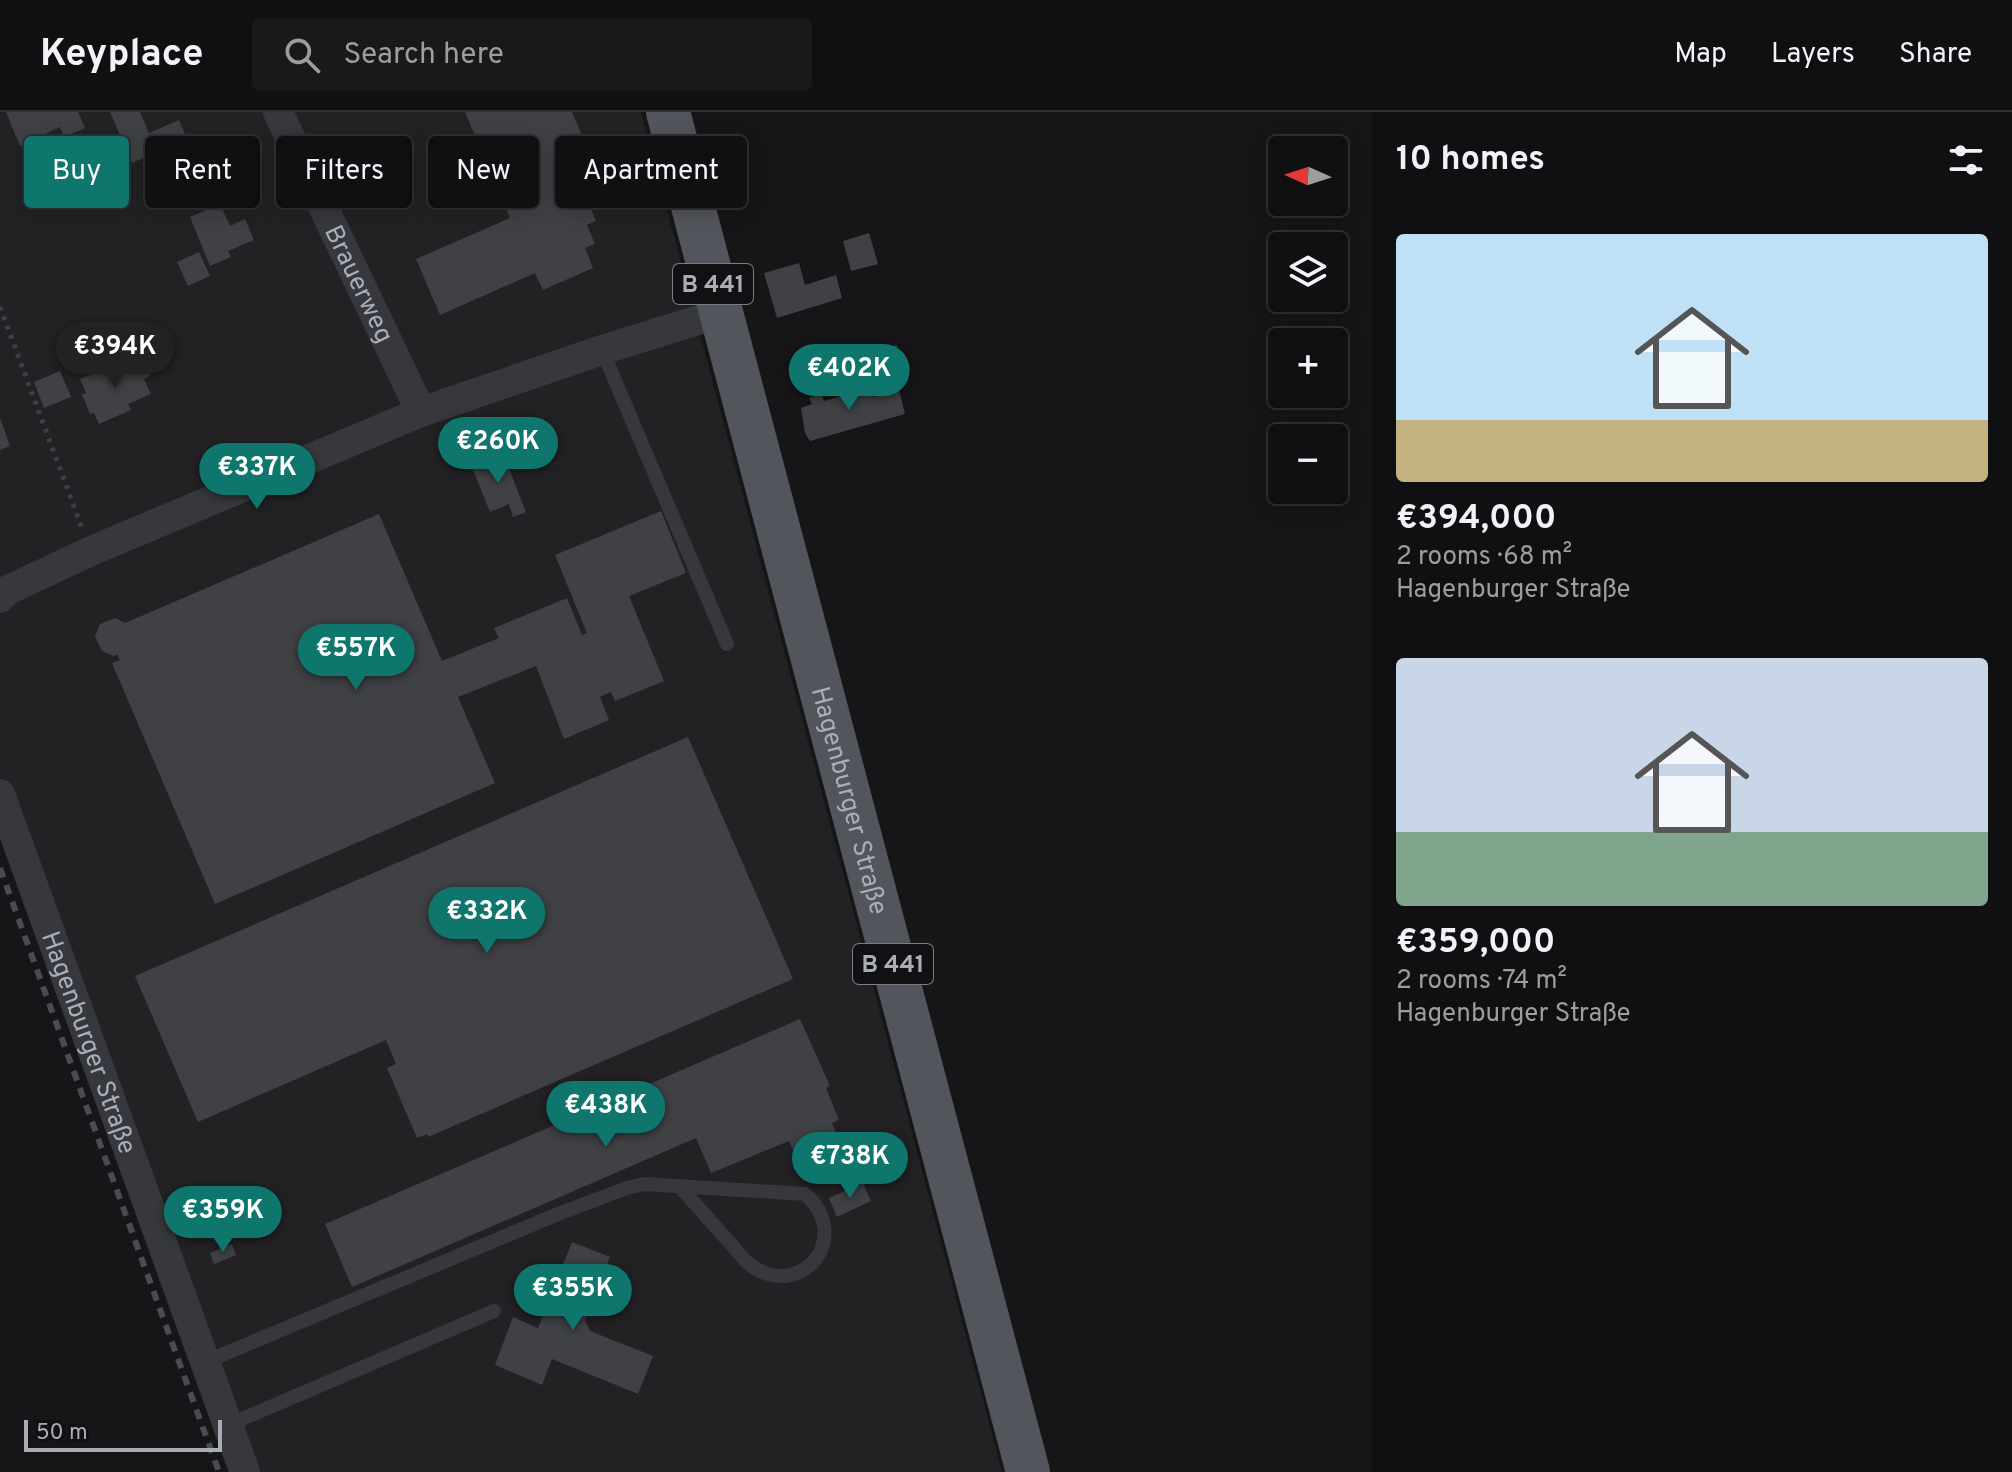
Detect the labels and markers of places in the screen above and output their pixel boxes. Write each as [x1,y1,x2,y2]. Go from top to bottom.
pin: €394K [59,322,171,390]
pin: €402K [793,344,905,412]
pin: €260K [442,417,554,485]
pin: €337K [201,443,313,511]
pin: €557K [300,624,412,692]
pin: €332K [431,887,543,955]
pin: €438K [550,1081,662,1149]
pin: €738K [794,1132,906,1200]
pin: €359K [167,1186,279,1254]
pin: €355K [517,1264,629,1332]

